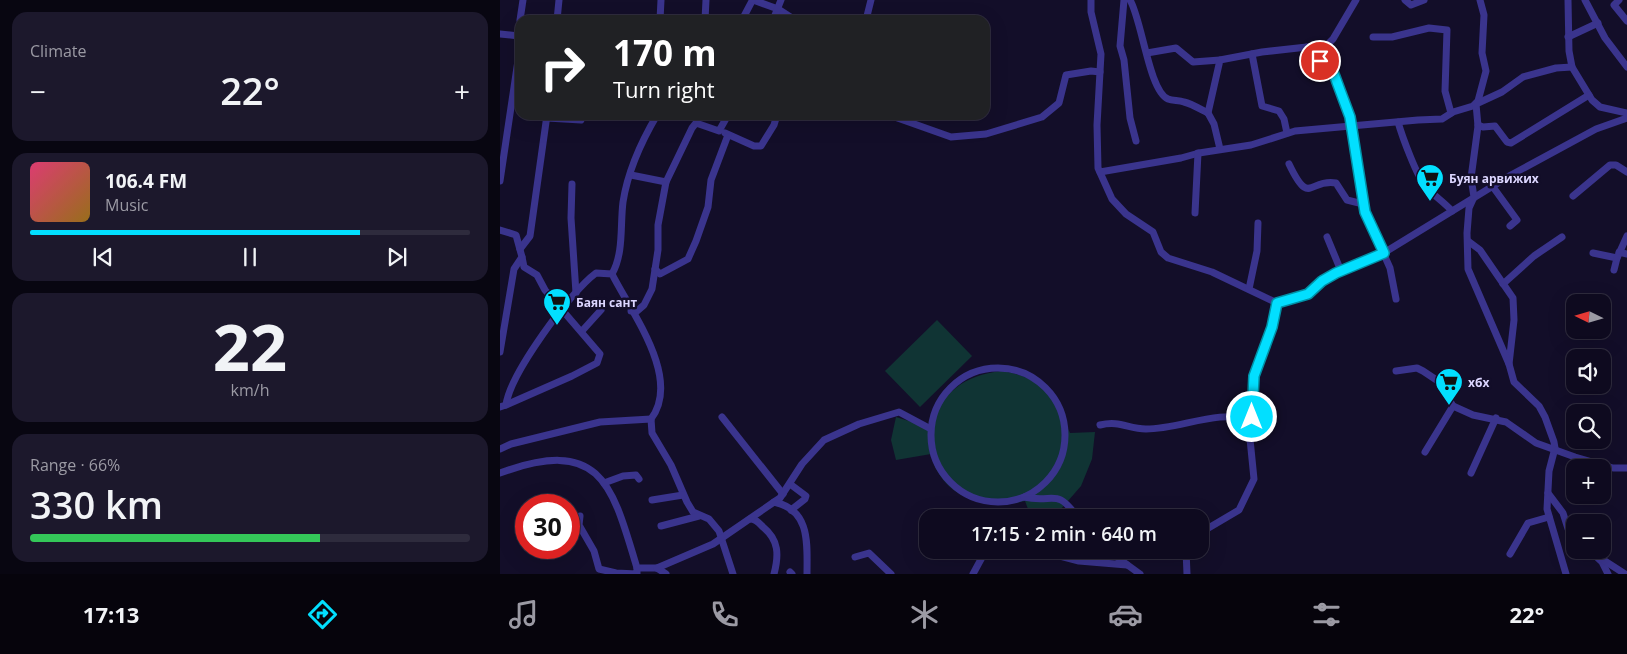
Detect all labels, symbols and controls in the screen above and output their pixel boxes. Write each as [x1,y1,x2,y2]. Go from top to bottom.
text: 170 m [613,29,717,76]
icon: right [530,35,595,100]
text: Climate [30,40,87,62]
pin [1299,40,1341,82]
icon: arrive [1306,47,1334,75]
text: 22° [220,64,280,116]
text: − [30,72,46,110]
text: + [454,72,470,110]
text: Turn right [613,74,715,104]
supermarket icon: Буян арвижих [1415,163,1445,202]
text: 106.4 FM [105,168,187,194]
place label: Буян арвижих [1449,170,1539,187]
text: Music [105,194,149,216]
icon: previous [89,243,117,271]
icon: pause [236,243,264,271]
icon: next [383,243,411,271]
supermarket icon: Баян сант [542,287,572,326]
place label: Баян сант [576,294,637,311]
north arrow [1566,294,1611,339]
map controls [1566,294,1611,559]
text: 22 [213,302,287,390]
button: sound [1566,349,1611,394]
supermarket icon: хбх [1434,367,1464,406]
place label: хбх [1468,374,1489,391]
text: km/h [231,379,269,401]
position arrow [1225,390,1277,442]
button: search [1566,404,1611,449]
text: Range · 66% [30,454,120,476]
button: + [1566,459,1611,504]
text: 330 km [30,478,163,530]
speed limit sign: 30 [515,494,580,559]
button: − [1566,514,1611,559]
text: 17:15 · 2 min · 640 m [971,521,1157,547]
icon: directions [305,597,340,632]
icon: music [506,597,541,632]
icon: phone [707,597,742,632]
icon: climate [907,597,942,632]
icon: car [1108,597,1143,632]
icon: filters [1309,597,1344,632]
text: 17:13 [83,599,139,629]
text: 22° [1509,599,1544,629]

